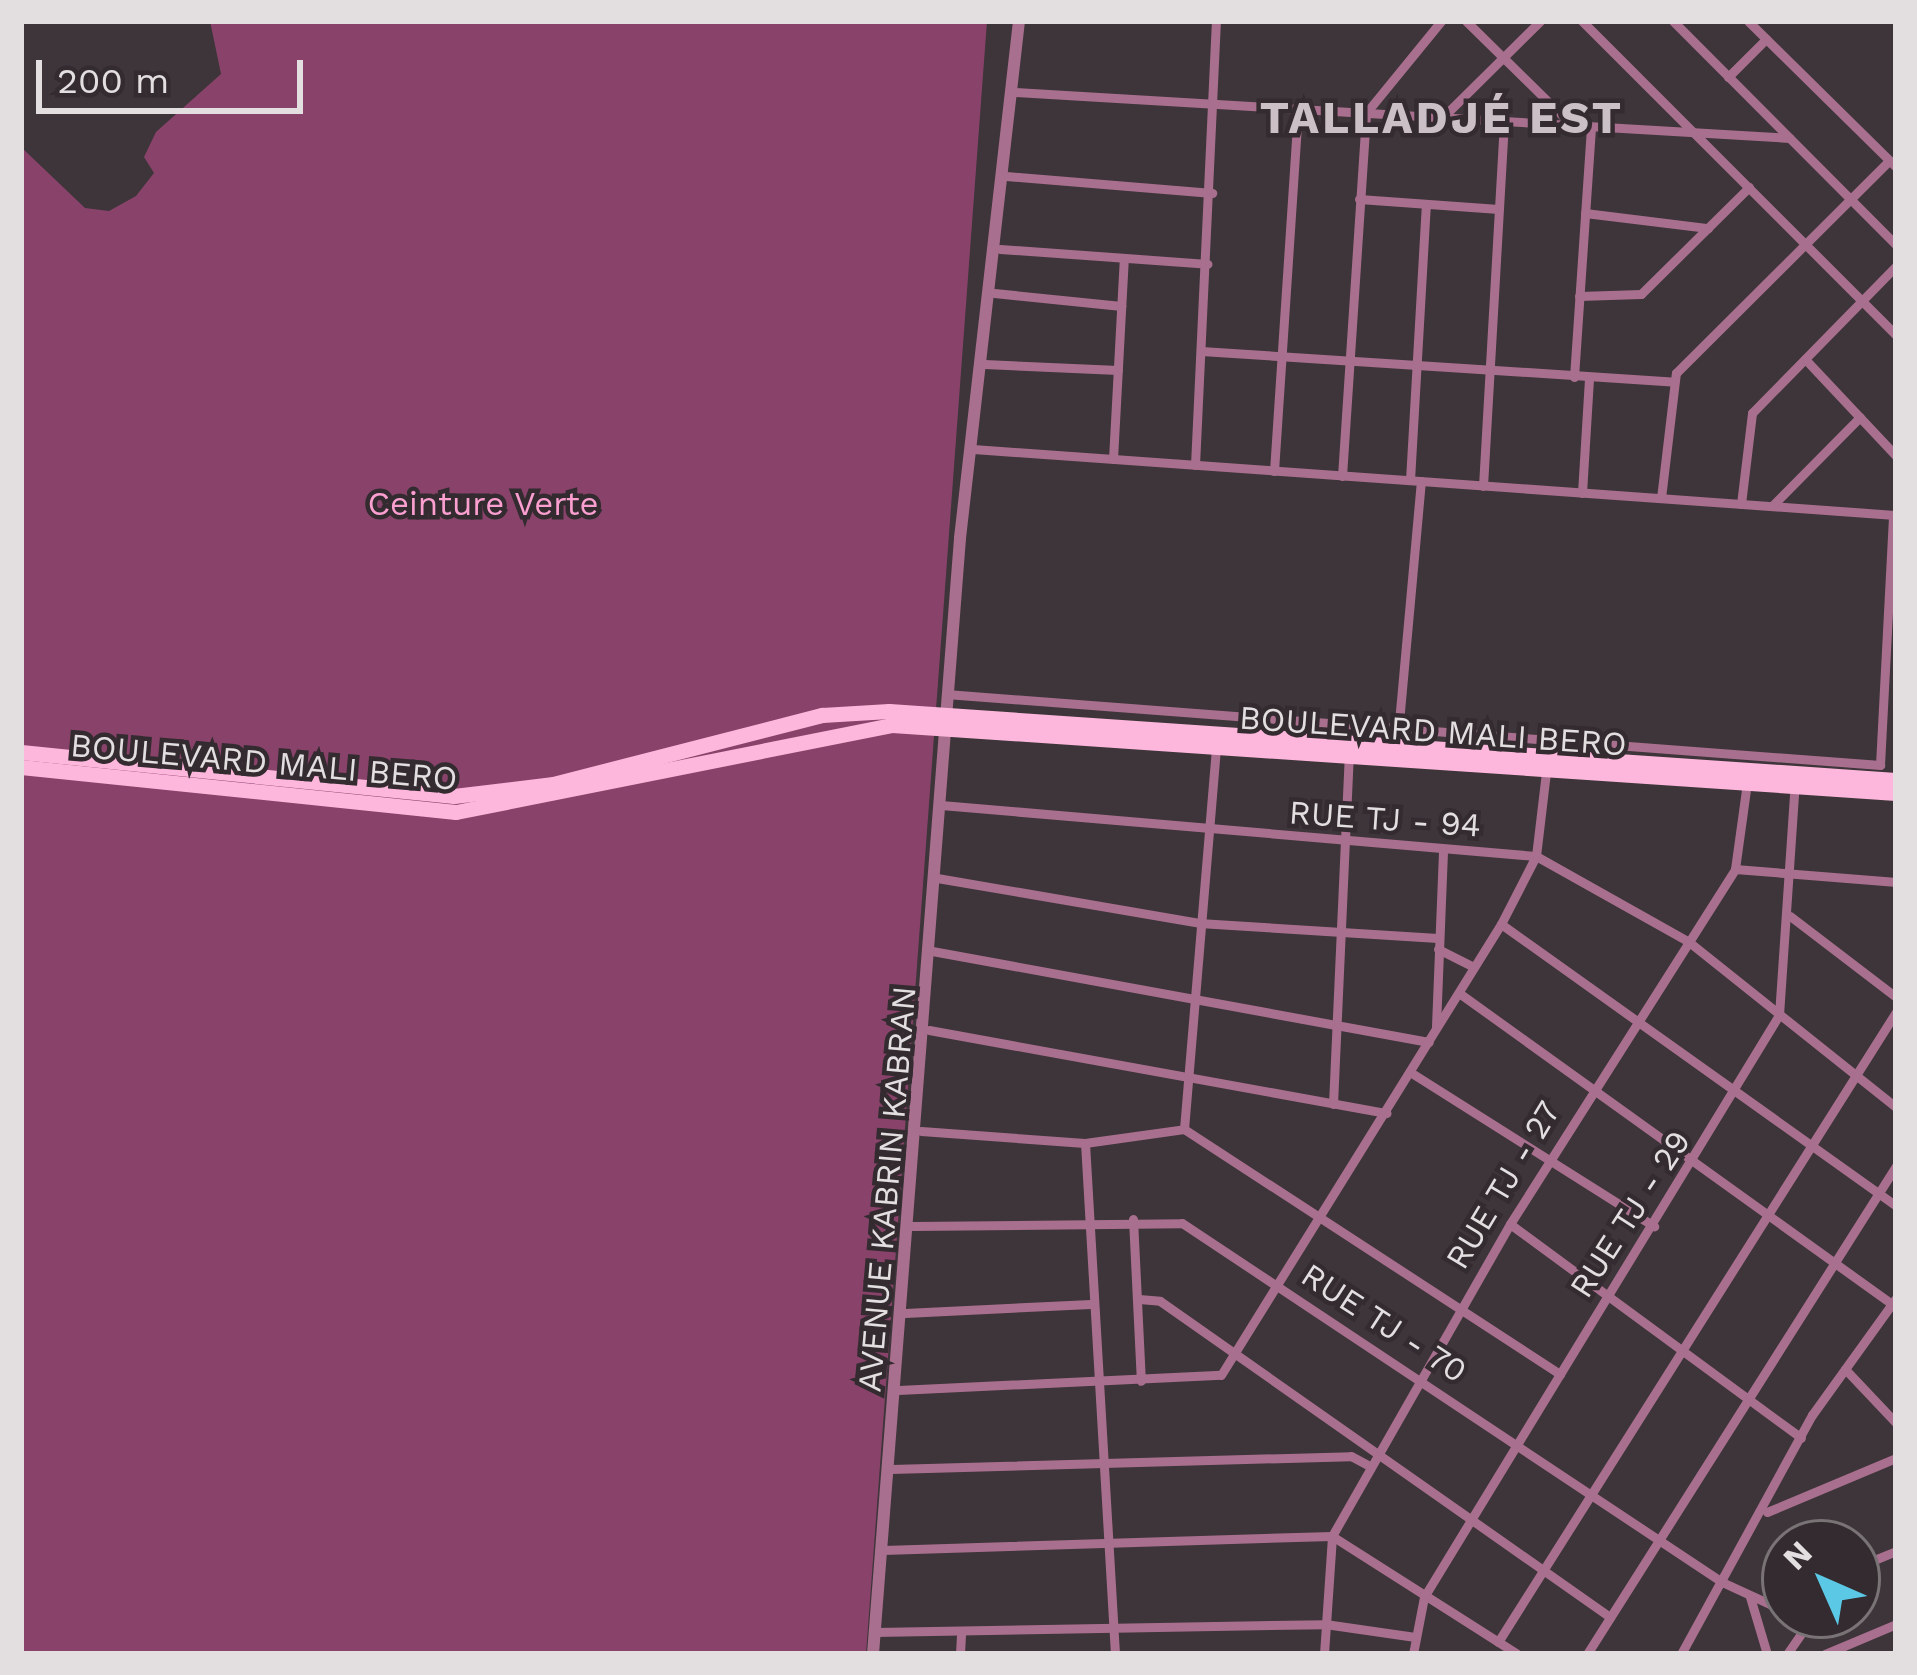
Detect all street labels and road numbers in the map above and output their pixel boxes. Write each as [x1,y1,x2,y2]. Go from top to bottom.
street label: BOULEVARD MALI BERO [1238,698,1628,764]
street label: BOULEVARD MALI BERO [69,725,459,799]
street label: RUE TJ - 94 [1287,793,1483,845]
street label: AVENUE KABRIN KABRAN [850,984,924,1394]
street label: RUE TJ - 27 [1437,1094,1569,1276]
street label: RUE TJ - 29 [1561,1123,1699,1305]
street label: RUE TJ - 70 [1293,1254,1475,1392]

